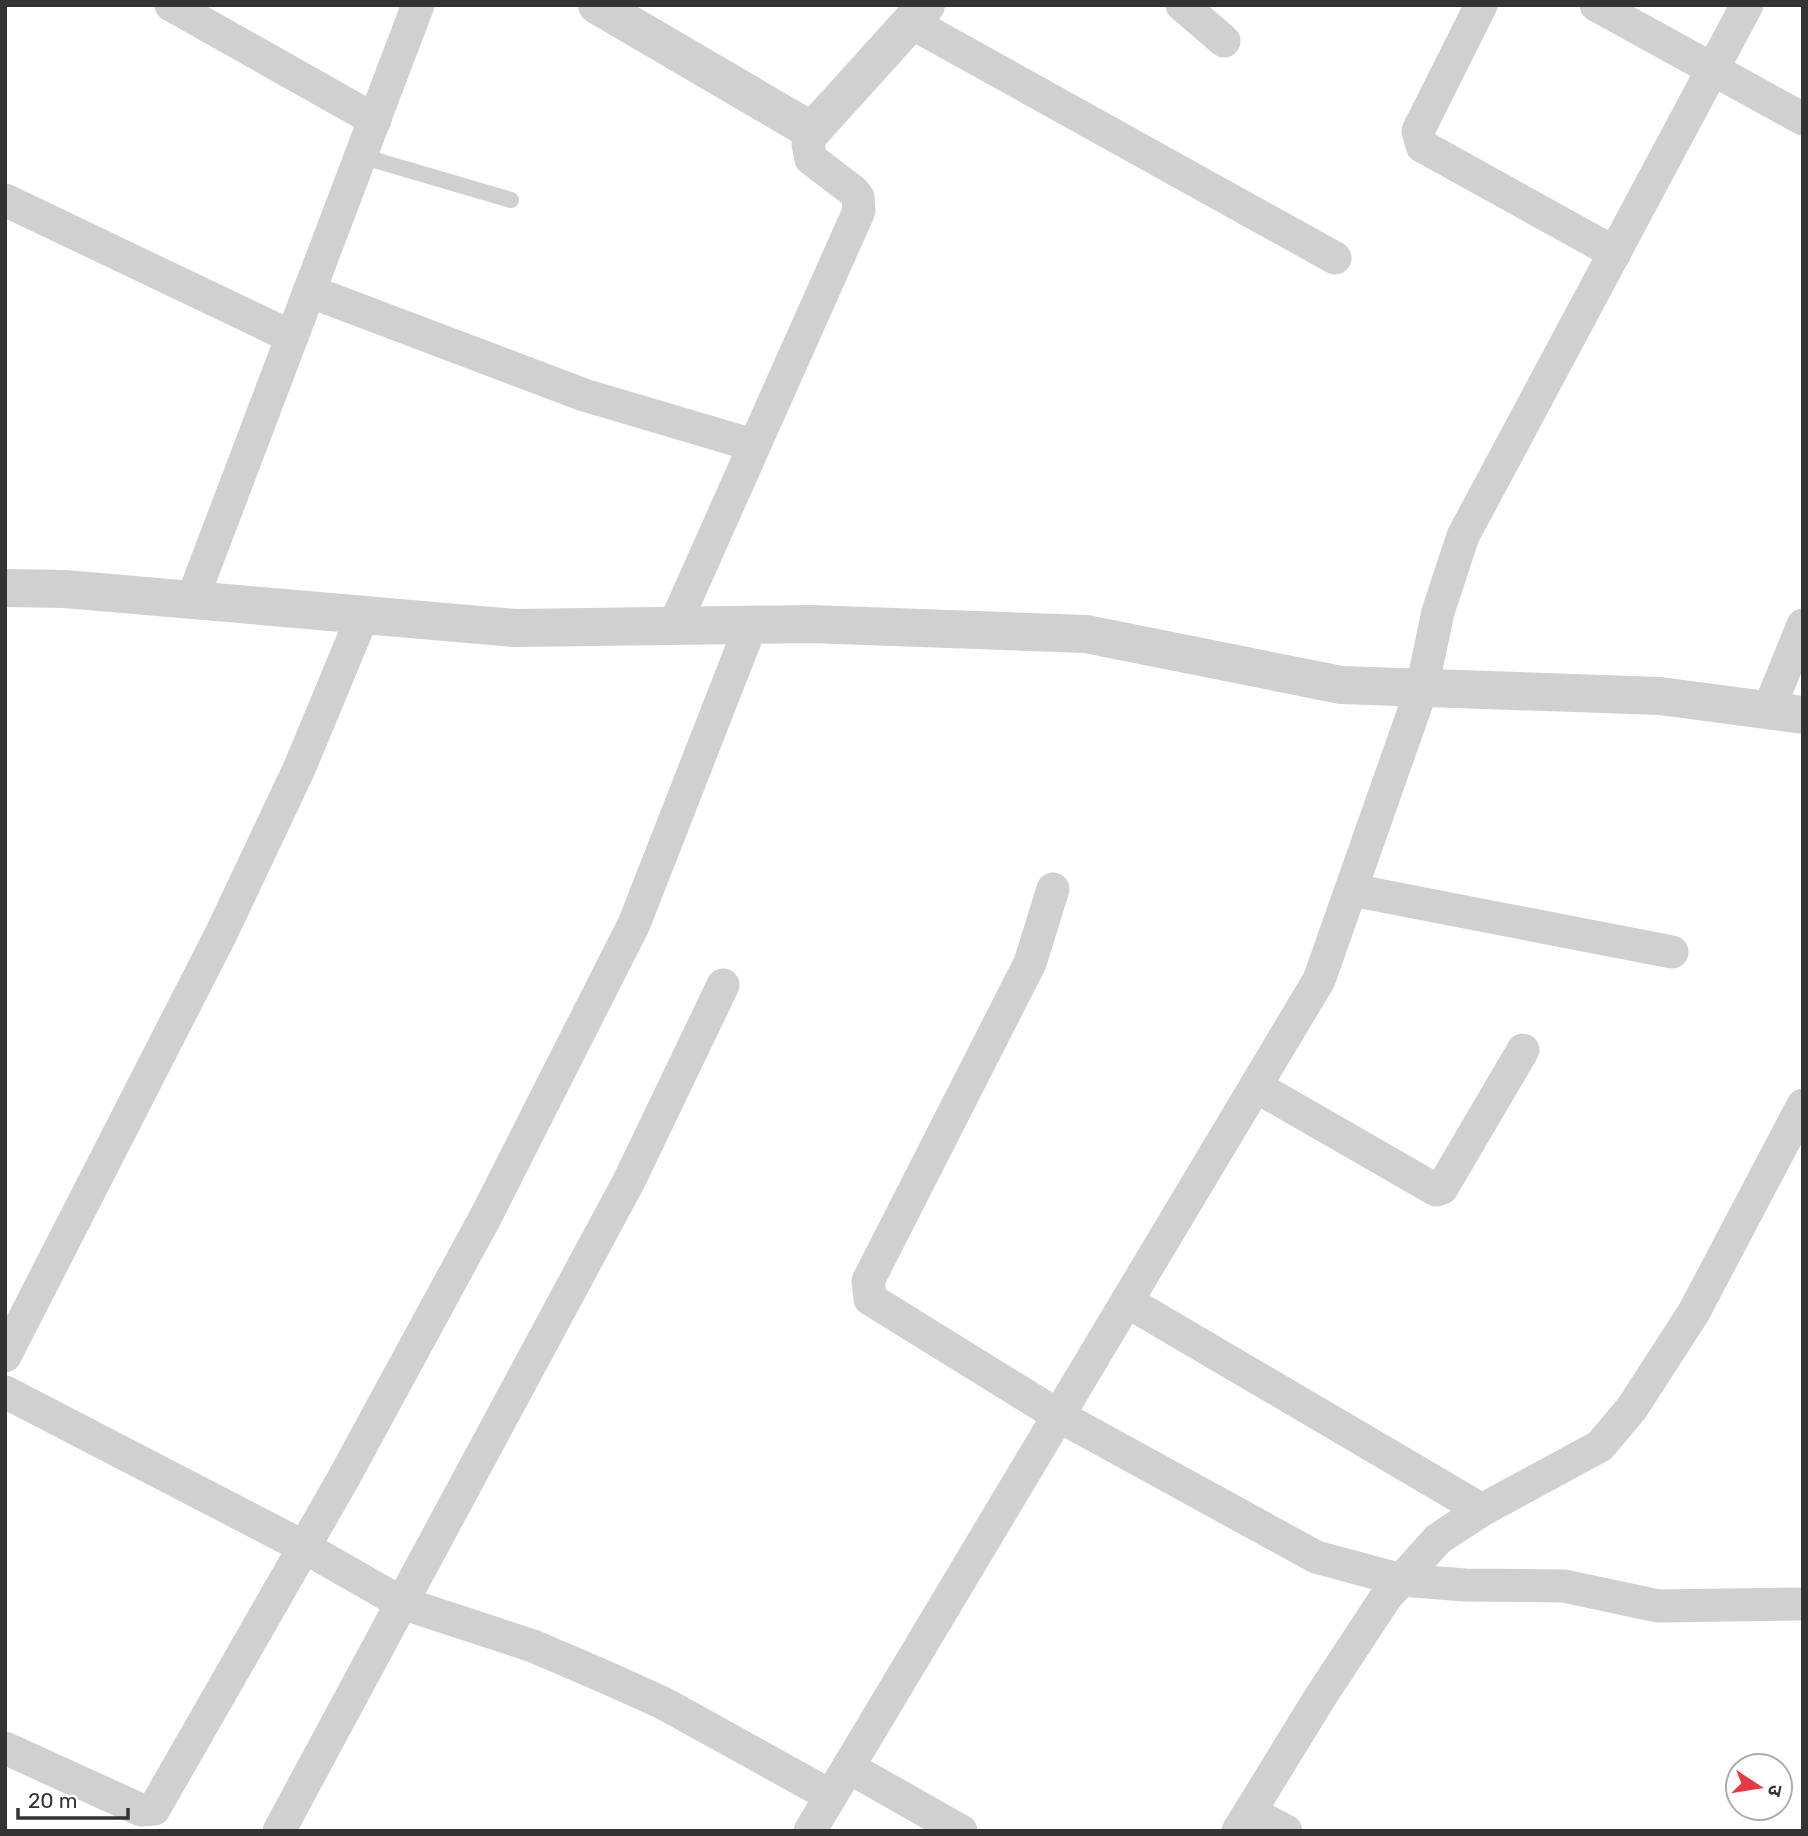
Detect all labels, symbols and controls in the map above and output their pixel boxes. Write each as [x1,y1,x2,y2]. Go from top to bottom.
north arrow [1724,1752,1794,1822]
scale bar [18,1776,128,1820]
text: उ [1763,1783,1788,1799]
text: 20 m [28,1788,77,1813]

